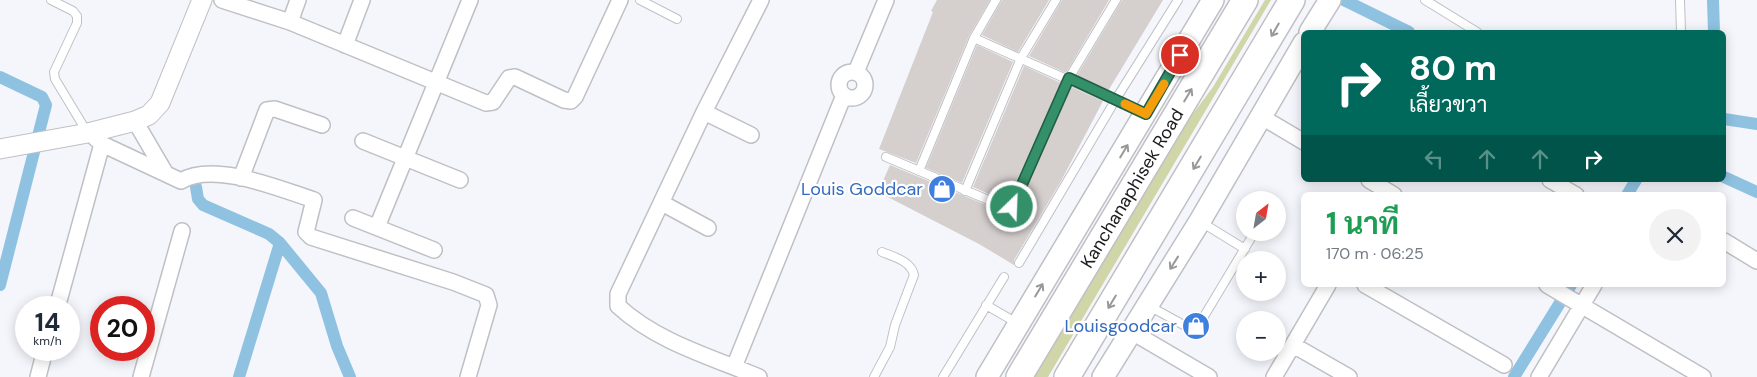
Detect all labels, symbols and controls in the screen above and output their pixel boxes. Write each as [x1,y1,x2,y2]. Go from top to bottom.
one-way arrow [1269,23,1279,37]
pin [1159,34,1201,76]
icon: arrive [1166,41,1194,69]
text: 80 m [1409,45,1497,91]
icon: right [1326,50,1391,115]
one-way arrow [1183,89,1193,103]
text: เลี้ยวขวา [1409,90,1487,119]
street label: Kanchanaphisek Road [1075,104,1189,272]
one-way arrow [1119,145,1129,159]
icon: left [1420,145,1448,173]
icon: ahead [1473,145,1501,173]
icon: ahead [1526,145,1554,173]
icon: right [1579,145,1607,173]
one-way arrow [1191,155,1201,169]
shop icon: Louis Goddcar [927,174,957,204]
place label: Louis Goddcar [801,177,923,201]
position arrow [985,180,1037,232]
north arrow [1236,191,1286,241]
map controls [1236,191,1286,361]
text: 1 นาที [1326,204,1399,243]
button: close [1649,209,1701,261]
text: 170 m · 06:25 [1326,243,1424,264]
button: + [1236,251,1286,301]
one-way arrow [1169,255,1179,269]
one-way arrow [1035,284,1045,298]
one-way arrow [1107,294,1117,308]
speed limit sign: 20 [90,296,155,361]
text: 14 [35,306,60,339]
shop icon: Louisgoodcar [1181,311,1211,341]
button: − [1236,311,1286,361]
place label: Louisgoodcar [1064,314,1177,338]
text: km/h [33,333,62,349]

